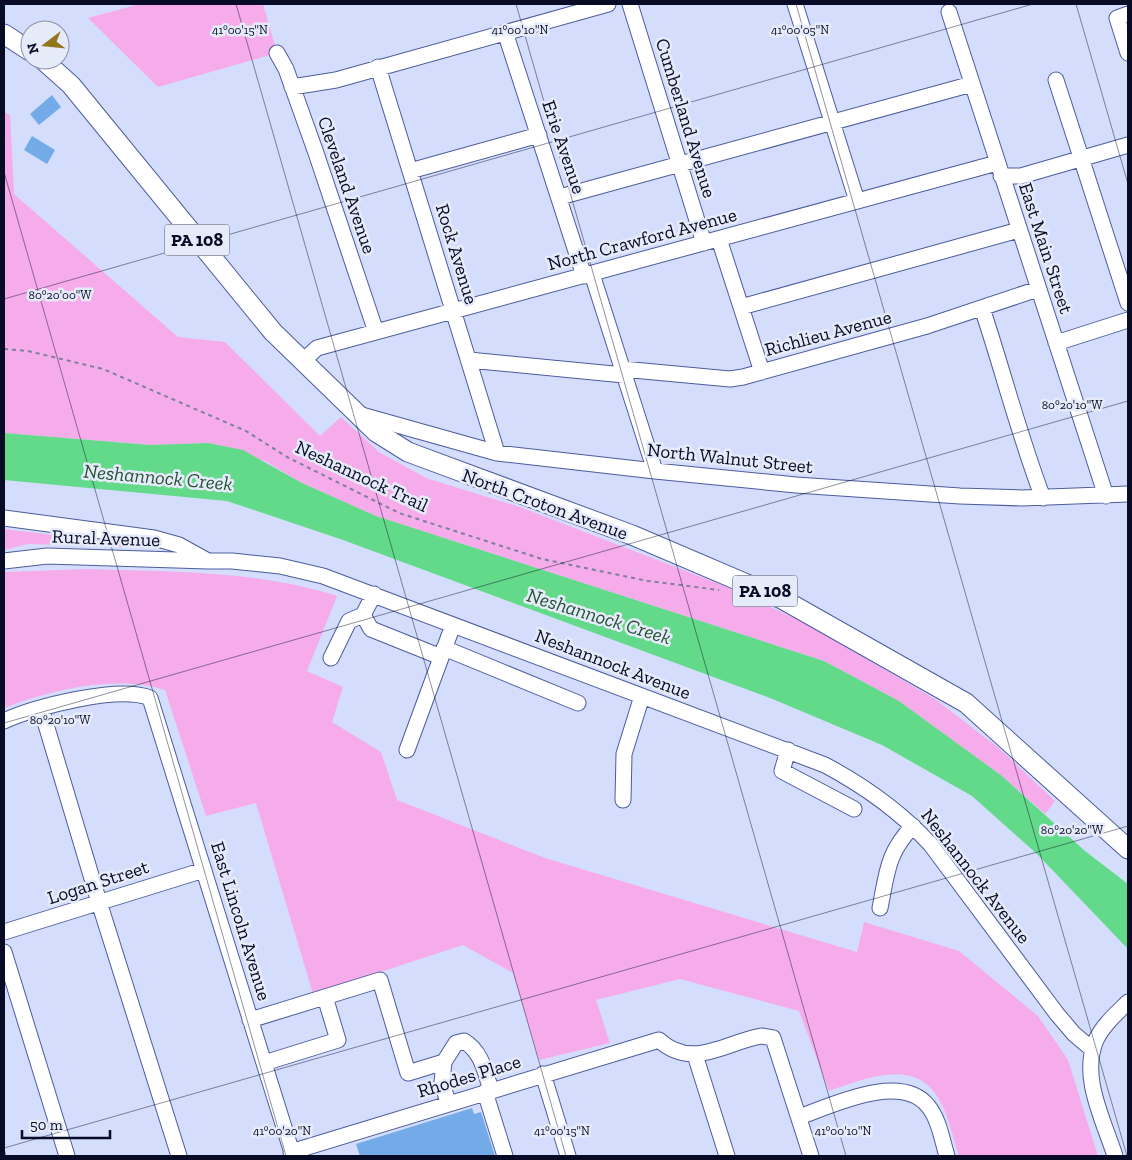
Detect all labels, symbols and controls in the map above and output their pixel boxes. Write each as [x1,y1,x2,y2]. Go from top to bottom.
north arrow [20,20,70,70]
text: 41°00'15"N [212,23,268,37]
text: 41°00'10"N [492,23,548,37]
text: 41°00'05"N [771,23,829,37]
street label: Cumberland Avenue [651,35,721,201]
text: N [23,41,43,56]
street label: Erie Avenue [537,97,591,197]
street label: Cleveland Avenue [313,113,381,257]
street label: East Main Street [1014,180,1078,316]
street label: Rock Avenue [431,201,483,307]
street label: North Crawford Avenue [545,203,739,275]
road number: PA 108 [164,224,230,256]
text: 80°20'00"W [29,288,92,302]
street label: Richlieu Avenue [762,305,894,361]
text: 80°20'10"W [1042,398,1103,412]
street label: Neshannock Trail [292,435,432,517]
street label: North Walnut Street [646,438,814,478]
water label: Neshannock Creek [83,459,234,495]
street label: North Croton Avenue [459,463,631,545]
street label: Rural Avenue [51,525,161,551]
road number: PA 108 [732,576,798,606]
water label: Neshannock Creek [524,583,674,649]
street label: Neshannock Avenue [532,624,694,704]
text: 80°20'10"W [30,713,91,727]
street label: Neshannock Avenue [916,804,1036,948]
text: 80°20'20"W [1041,823,1104,837]
street label: East Lincoln Avenue [206,839,276,1003]
street label: Logan Street [45,855,151,909]
street label: Rhodes Place [414,1049,524,1103]
scale bar [22,1108,110,1140]
text: 50 m [30,1116,63,1134]
text: 41°00'20"N [253,1124,311,1138]
text: 41°00'15"N [534,1124,590,1138]
text: 41°00'10"N [815,1124,871,1138]

